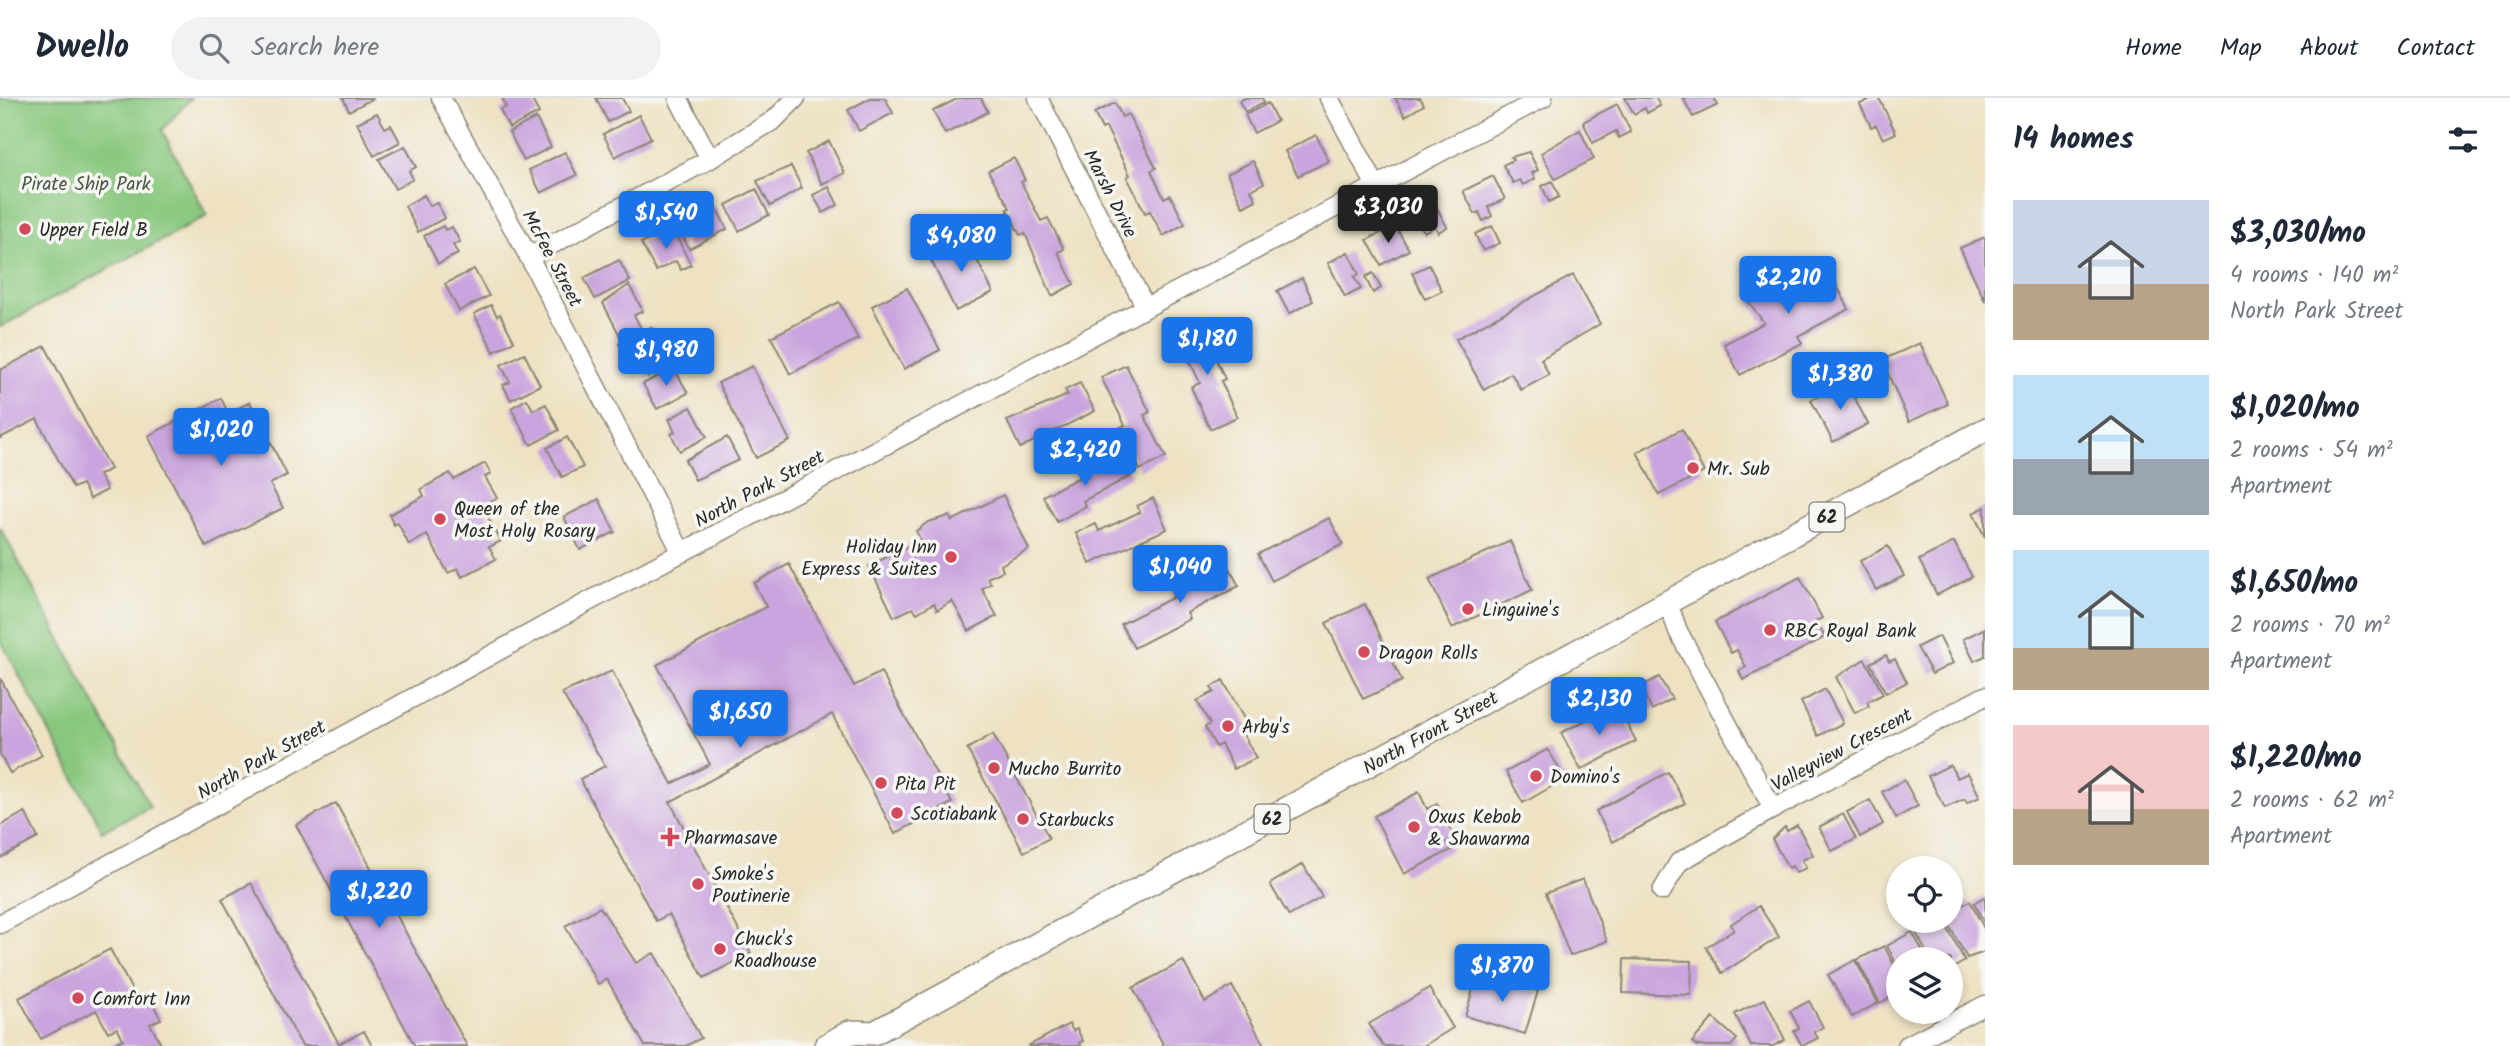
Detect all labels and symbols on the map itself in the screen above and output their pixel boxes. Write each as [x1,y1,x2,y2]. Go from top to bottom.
street label: Marsh Drive [1074,144,1145,244]
park label: Pirate Ship Park [21,170,151,200]
pin: $3,030 [1331,186,1445,245]
pin: $1,540 [609,192,723,251]
street label: McFee Street [513,205,590,313]
pin: $4,080 [904,214,1018,274]
place label: Upper Field B [39,216,148,246]
marker: Upper Field B [17,221,33,237]
pin: $2,210 [1731,256,1845,316]
pin: $1,180 [1150,317,1264,377]
pin: $1,980 [609,328,723,388]
pin: $1,380 [1783,352,1897,412]
pin: $1,020 [164,408,278,468]
pin: $2,420 [1028,428,1142,488]
street label: North Park Street [690,443,831,537]
place label: Mr. Sub [1707,455,1770,485]
marker: Mr. Sub [1685,460,1701,476]
place label: Queen of the Most Holy Rosary [454,495,596,547]
road number: 62 [1810,502,1844,531]
marker: Queen of the Most Holy Rosary [432,511,448,527]
place label: Holiday Inn Express & Suites [801,533,937,585]
pin: $1,040 [1123,546,1237,605]
marker: Holiday Inn Express & Suites [943,549,959,565]
place label: Linguine's [1482,596,1559,626]
marker: Linguine's [1460,601,1476,617]
place label: RBC Royal Bank [1784,617,1916,647]
marker: RBC Royal Bank [1762,622,1778,638]
place label: Dragon Rolls [1378,639,1478,669]
marker: Dragon Rolls [1356,644,1372,660]
pin: $2,130 [1542,678,1656,737]
street label: North Front Street [1358,684,1505,783]
pin: $1,650 [683,690,797,750]
street label: Valleyview Crescent [1766,701,1918,801]
street label: North Park Street [192,713,332,809]
place label: Arby's [1242,713,1290,743]
marker: Arby's [1220,718,1236,734]
place label: Mucho Burrito [1008,755,1121,785]
marker: Mucho Burrito [986,760,1002,776]
place label: Domino's [1550,763,1620,793]
marker: Domino's [1528,768,1544,784]
place label: Pita Pit [895,770,957,800]
marker: Pita Pit [873,775,889,791]
place label: Scotiabank [911,800,997,830]
place label: Oxus Kebob & Shawarma [1428,803,1530,855]
road number: 62 [1254,804,1290,834]
marker: Scotiabank [889,805,905,821]
place label: Starbucks [1037,806,1114,836]
marker: Starbucks [1015,811,1031,827]
marker: Oxus Kebob & Shawarma [1406,819,1422,835]
place label: Pharmasave [684,824,778,854]
marker: Pharmasave [662,829,678,845]
place label: Smoke's Poutinerie [712,860,790,912]
pin: $1,220 [322,870,436,930]
marker: Smoke's Poutinerie [690,876,706,892]
place label: Chuck's Roadhouse [734,925,817,977]
marker: Chuck's Roadhouse [712,941,728,957]
pin: $1,870 [1445,944,1559,1004]
place label: Comfort Inn [92,985,190,1015]
marker: Comfort Inn [70,990,86,1006]

